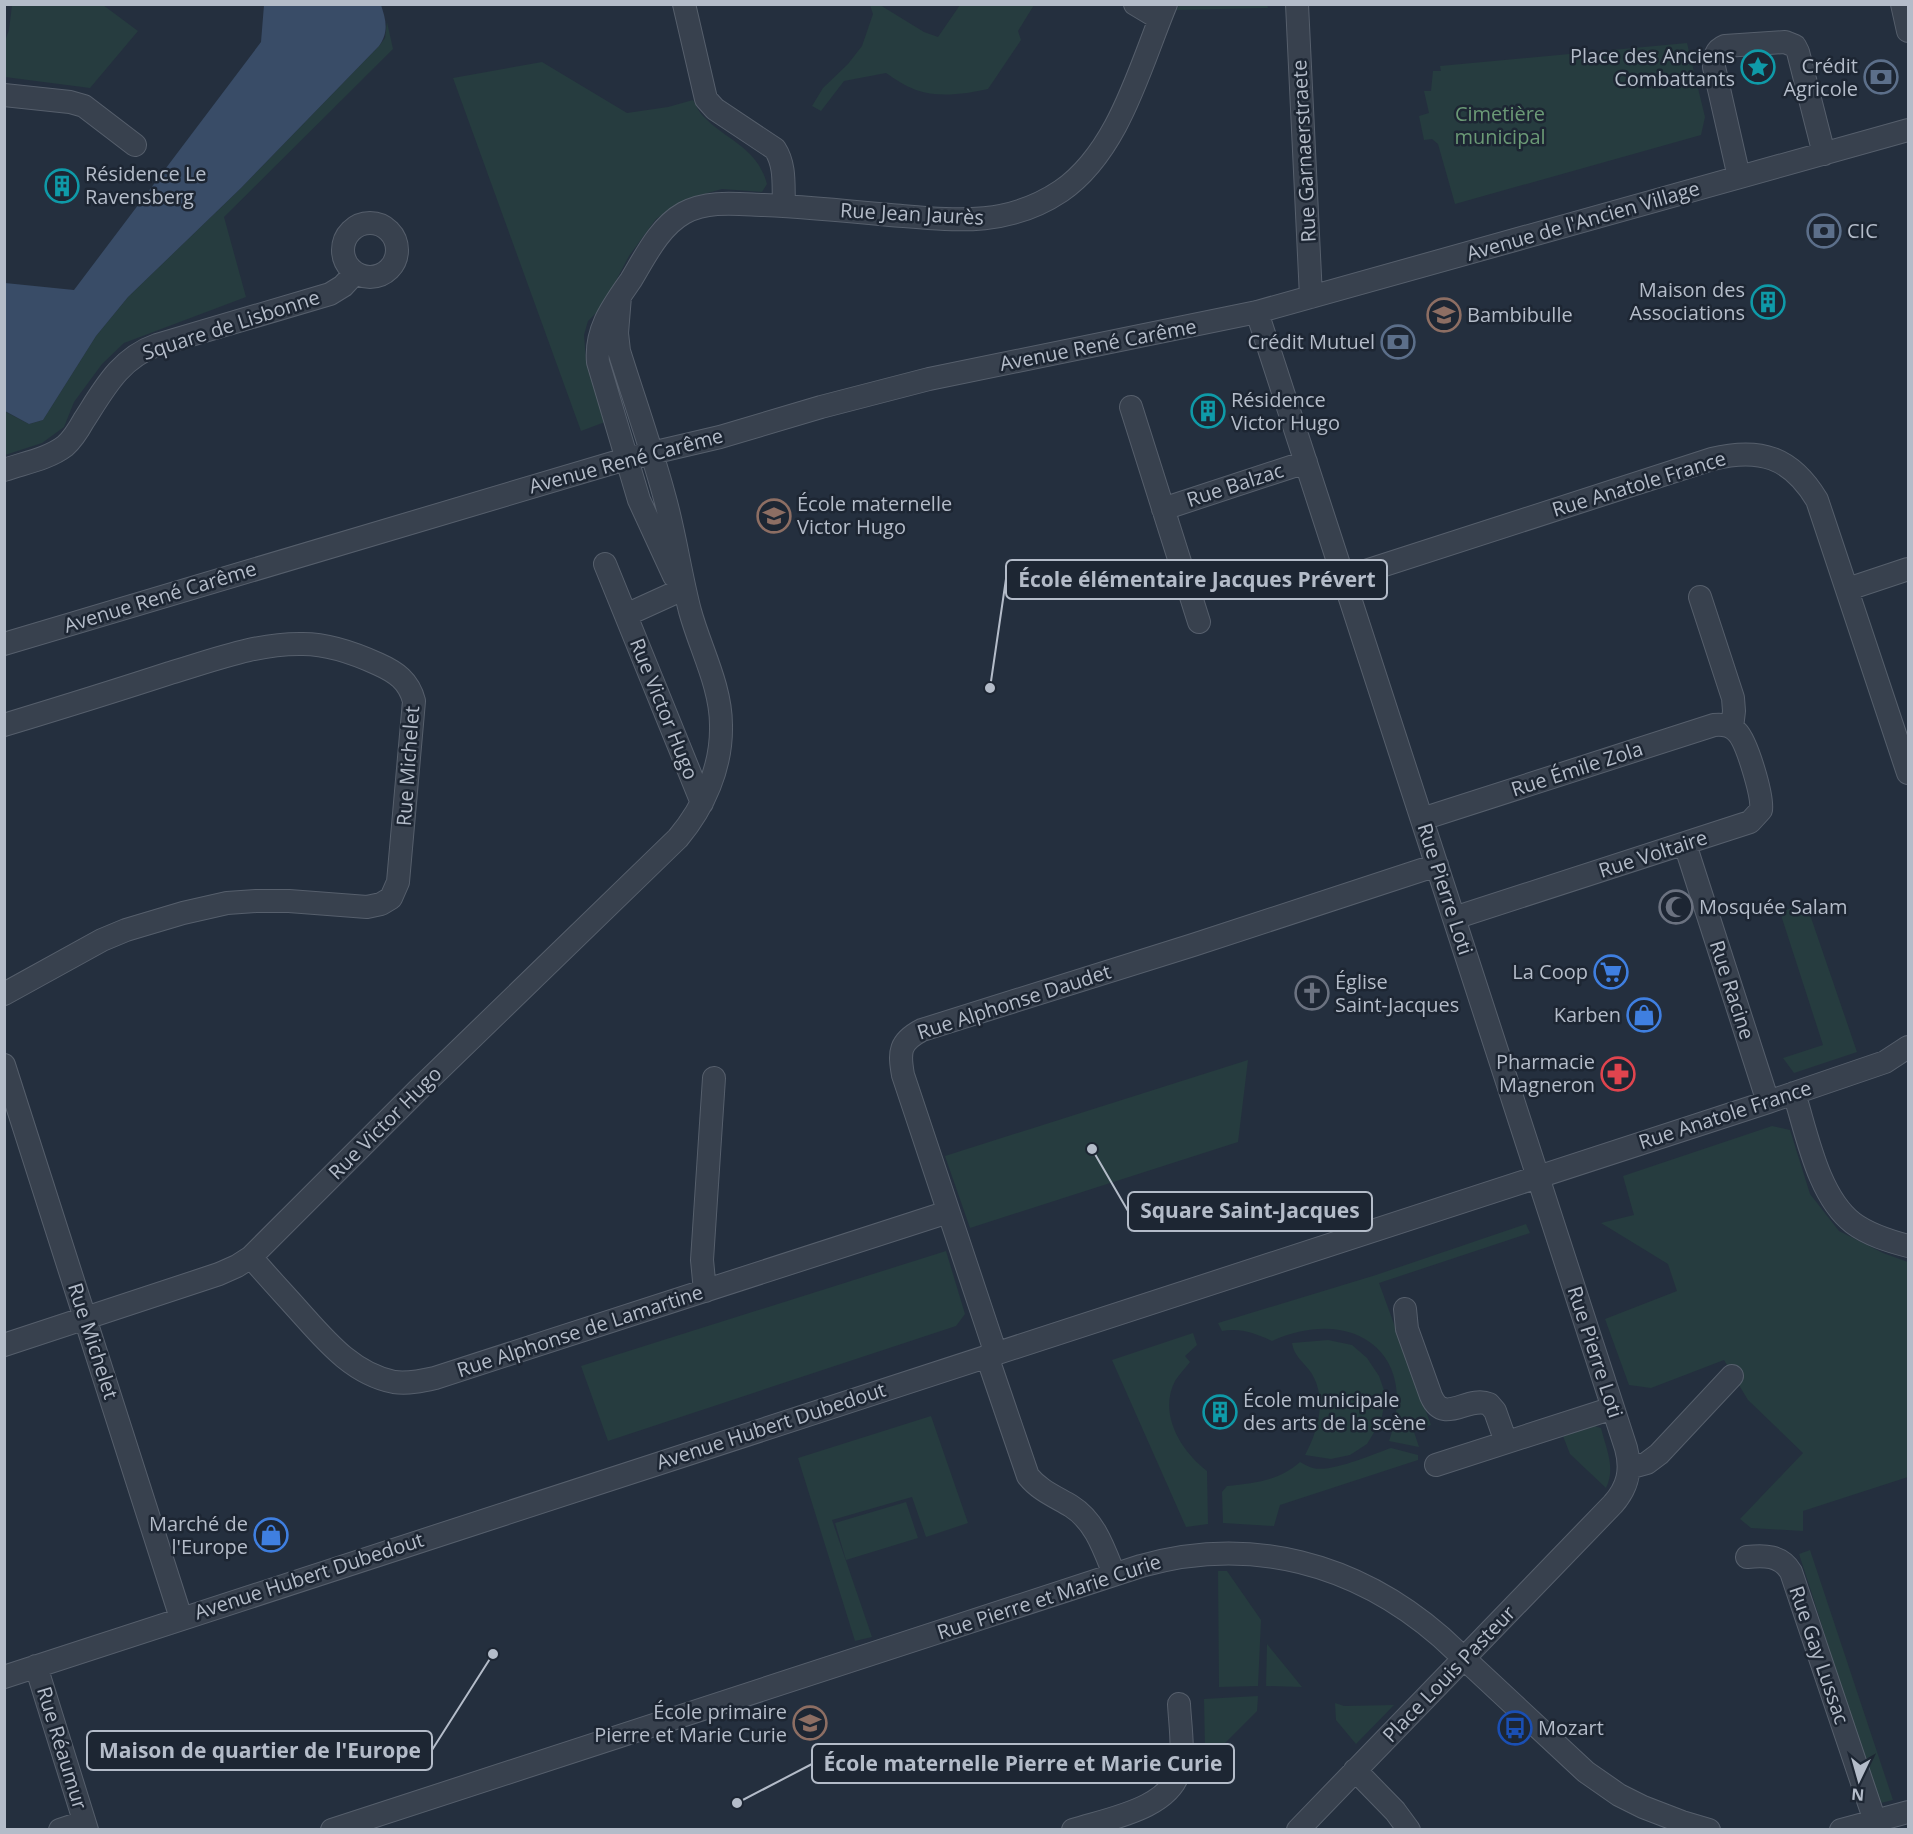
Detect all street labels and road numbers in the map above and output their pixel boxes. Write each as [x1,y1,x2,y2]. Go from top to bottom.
street label: Rue Garnaerstraete [1285,59,1322,243]
street label: Avenue de l'Ancien Village [1463,174,1703,267]
street label: Rue Jean Jaurès [839,196,985,231]
street label: Square de Lisbonne [139,283,323,366]
street label: Avenue René Carême [997,312,1199,377]
street label: Avenue René Carême [526,422,726,499]
street label: Rue Anatole France [1549,444,1729,523]
street label: Rue Balzac [1183,456,1287,513]
street label: Avenue René Carême [60,554,259,639]
street label: Rue Victor Hugo [624,634,705,783]
street label: Rue Michelet [390,705,425,827]
street label: Rue Émile Zola [1508,735,1646,803]
street label: Rue Pierre Loti [1412,820,1479,958]
street label: Rue Voltaire [1595,823,1711,884]
street label: Rue Racine [1704,937,1761,1043]
street label: Rue Alphonse Daudet [914,957,1114,1046]
street label: Rue Victor Hugo [322,1060,447,1185]
street label: Rue Anatole France [1635,1074,1815,1155]
street label: Rue Alphonse de Lamartine [453,1278,706,1383]
street label: Rue Michelet [62,1279,125,1402]
street label: Rue Pierre Loti [1562,1283,1629,1421]
street label: Avenue Hubert Dubedout [653,1376,889,1475]
street label: Avenue Hubert Dubedout [191,1526,427,1625]
street label: Rue Pierre et Marie Curie [934,1548,1164,1645]
street label: Rue Gay Lussac [1783,1582,1856,1727]
street label: Place Louis Pasteur [1376,1599,1521,1748]
street label: Rue Réaumur [31,1683,94,1813]

